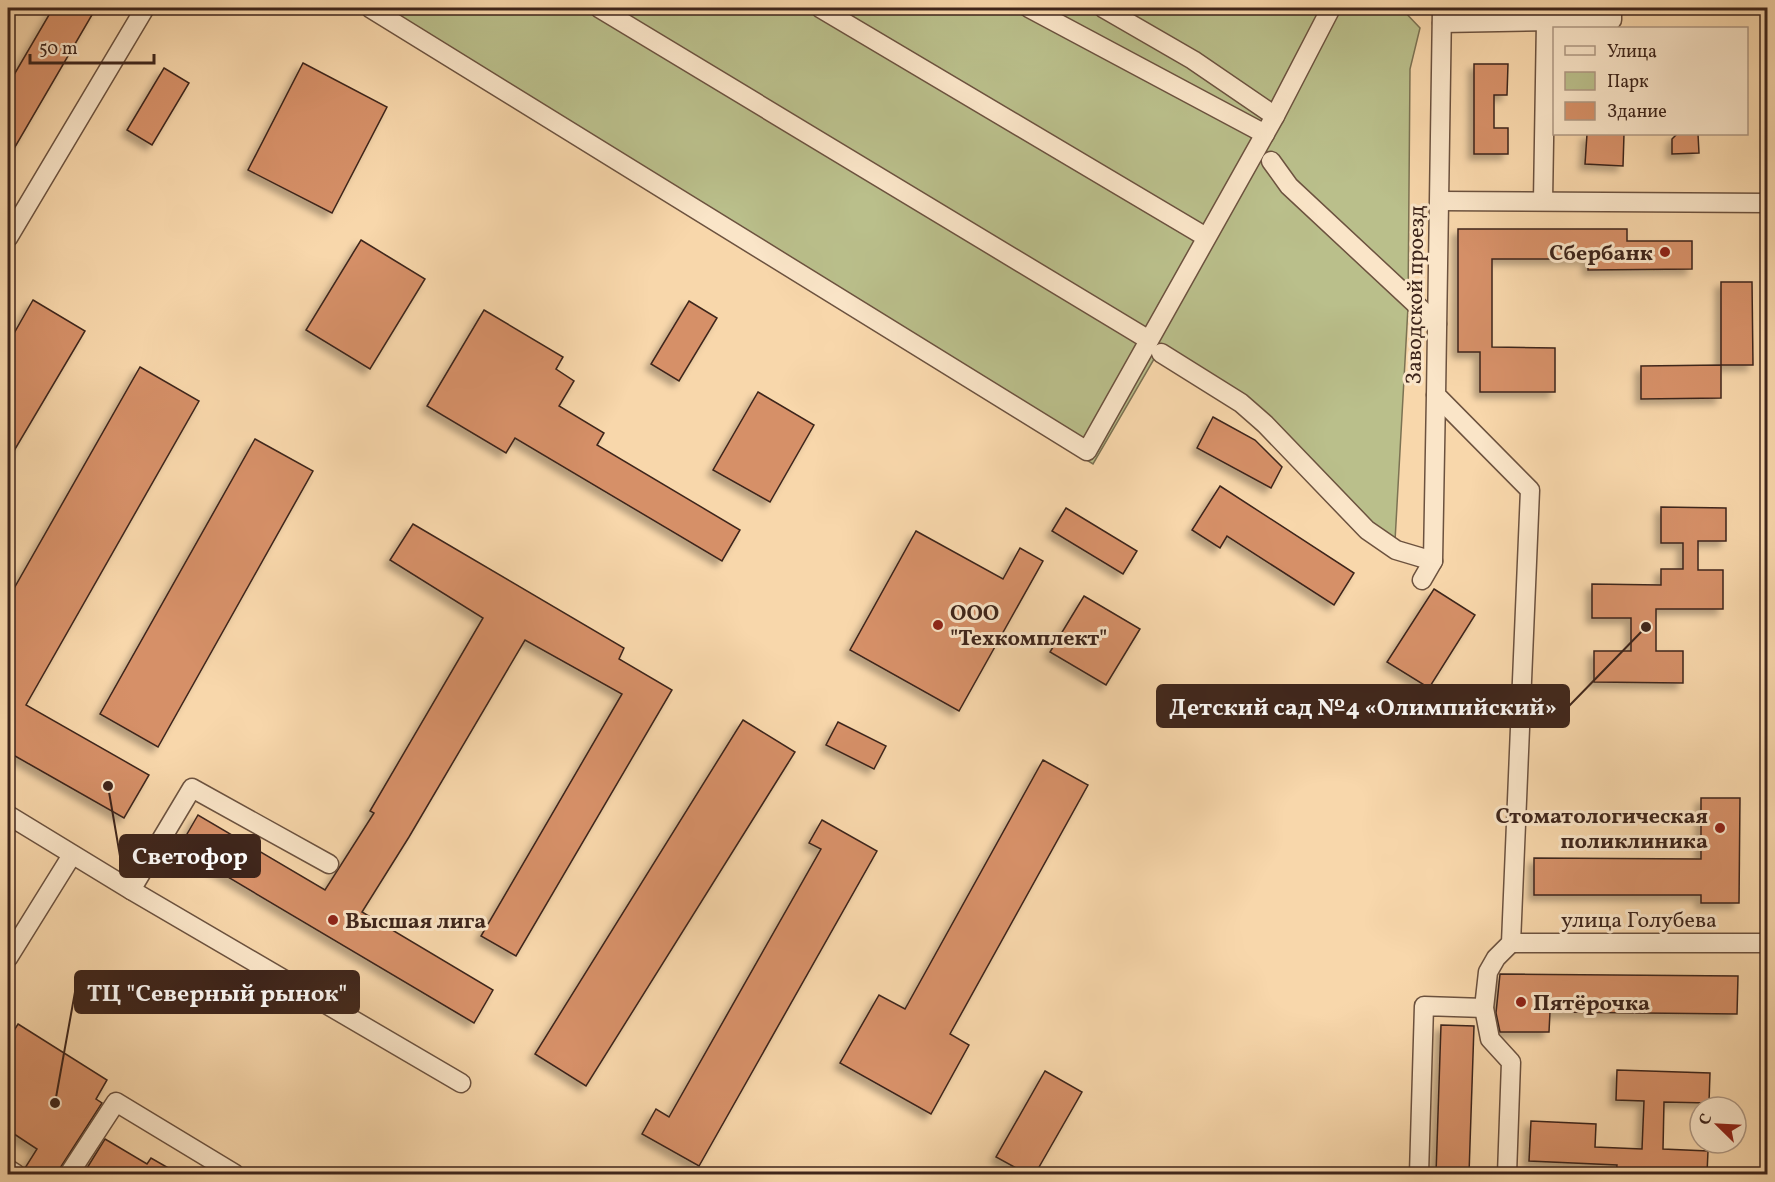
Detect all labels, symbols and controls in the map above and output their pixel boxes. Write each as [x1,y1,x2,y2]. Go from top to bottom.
scale bar [30,27,154,65]
legend [1553,27,1748,135]
text: 50 m [39,37,78,62]
text: Улица [1607,40,1657,65]
text: Парк [1607,70,1649,95]
text: Здание [1607,100,1667,125]
street label: Заводской проезд [1399,205,1434,385]
place label: Сбербанк [1549,239,1653,270]
marker: Сбербанк [1658,245,1672,259]
place label: ООО "Техкомплект" [950,599,1107,655]
marker: ООО "Техкомплект" [931,618,945,632]
callout: Детский сад №4 «Олимпийский» [1157,685,1569,727]
text: Детский сад №4 «Олимпийский» [1169,692,1557,726]
place label: Стоматологическая поликлиника [1495,802,1708,858]
marker: Стоматологическая поликлиника [1713,821,1727,835]
callout: Светофор [120,835,260,877]
text: Светофор [132,841,248,875]
street label: улица Голубева [1561,906,1717,937]
place label: Высшая лига [345,907,486,938]
marker: Высшая лига [326,913,340,927]
callout: ТЦ "Северный рынок" [75,971,359,1013]
text: ТЦ "Северный рынок" [87,978,347,1012]
place label: Пятёрочка [1533,989,1650,1020]
marker: Пятёрочка [1514,995,1528,1009]
north arrow [1688,1095,1748,1155]
text: С [1694,1111,1718,1129]

